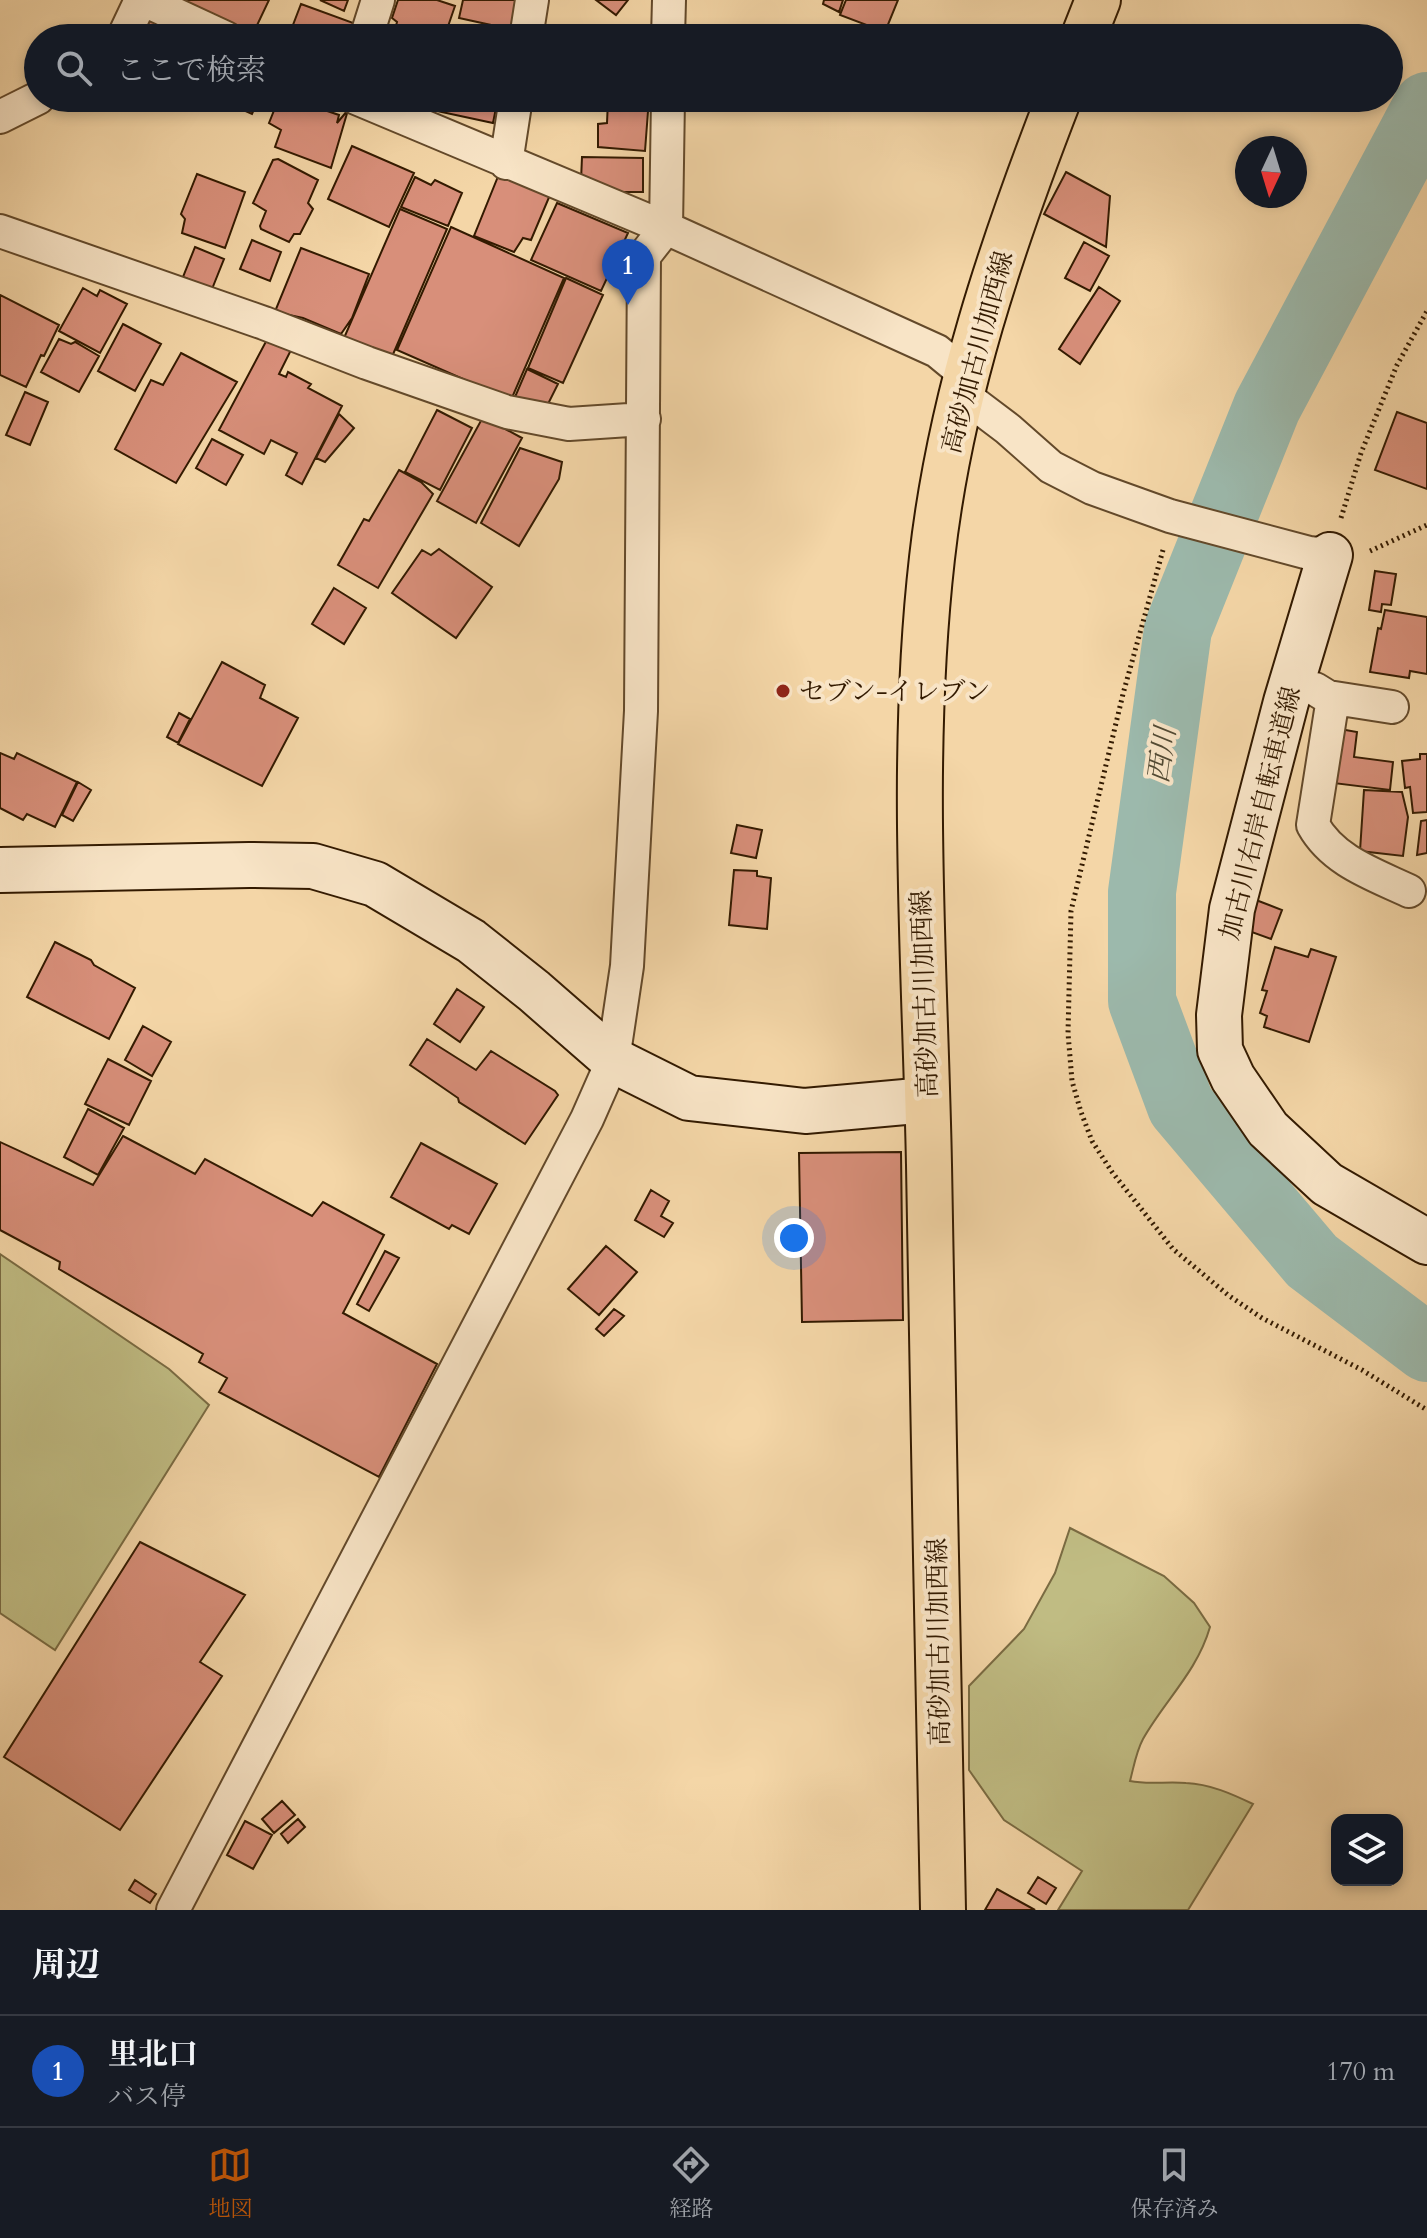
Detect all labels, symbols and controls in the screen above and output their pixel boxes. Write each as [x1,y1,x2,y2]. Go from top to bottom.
search box [24,24,1403,112]
icon: search [52,46,96,90]
text: ここで検索 [116,50,266,91]
north arrow [1235,136,1307,208]
pin: 1 [602,239,654,305]
street label: 高砂加古川加西線 [934,247,1021,457]
place label: セブン-イレブン [799,674,991,709]
marker: セブン-イレブン [774,682,792,700]
street label: 加古川右岸自転車道線 [1212,683,1309,944]
water label: 西川 [1139,722,1185,786]
street label: 高砂加古川加西線 [903,889,946,1099]
your location [774,1218,814,1258]
street label: 高砂加古川加西線 [919,1538,958,1746]
map controls [1331,1814,1403,1886]
button: layers [1331,1814,1403,1886]
text: 周辺 [32,1942,100,1988]
text: 里北口 [108,2034,198,2075]
text: 1 [51,2054,65,2089]
text: 170 m [1326,2054,1395,2089]
text: バス停 [108,2079,186,2114]
tab: 地図 [208,2143,253,2224]
tab: 経路 [669,2143,714,2224]
tab: 保存済み [1130,2143,1219,2224]

